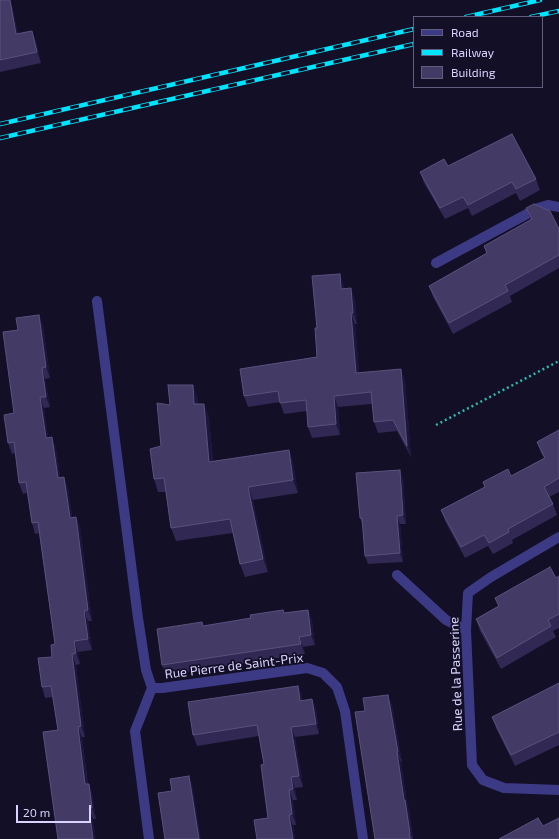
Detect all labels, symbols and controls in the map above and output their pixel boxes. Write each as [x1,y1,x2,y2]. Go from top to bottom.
legend [413,16,543,88]
text: Road [451,25,479,39]
text: Railway [451,45,494,59]
text: Building [451,65,495,79]
street label: Rue de la Passerine [446,617,466,731]
street label: Rue Pierre de Saint-Prix [164,650,304,682]
scale bar [18,797,93,823]
text: 20 m [23,805,50,819]

